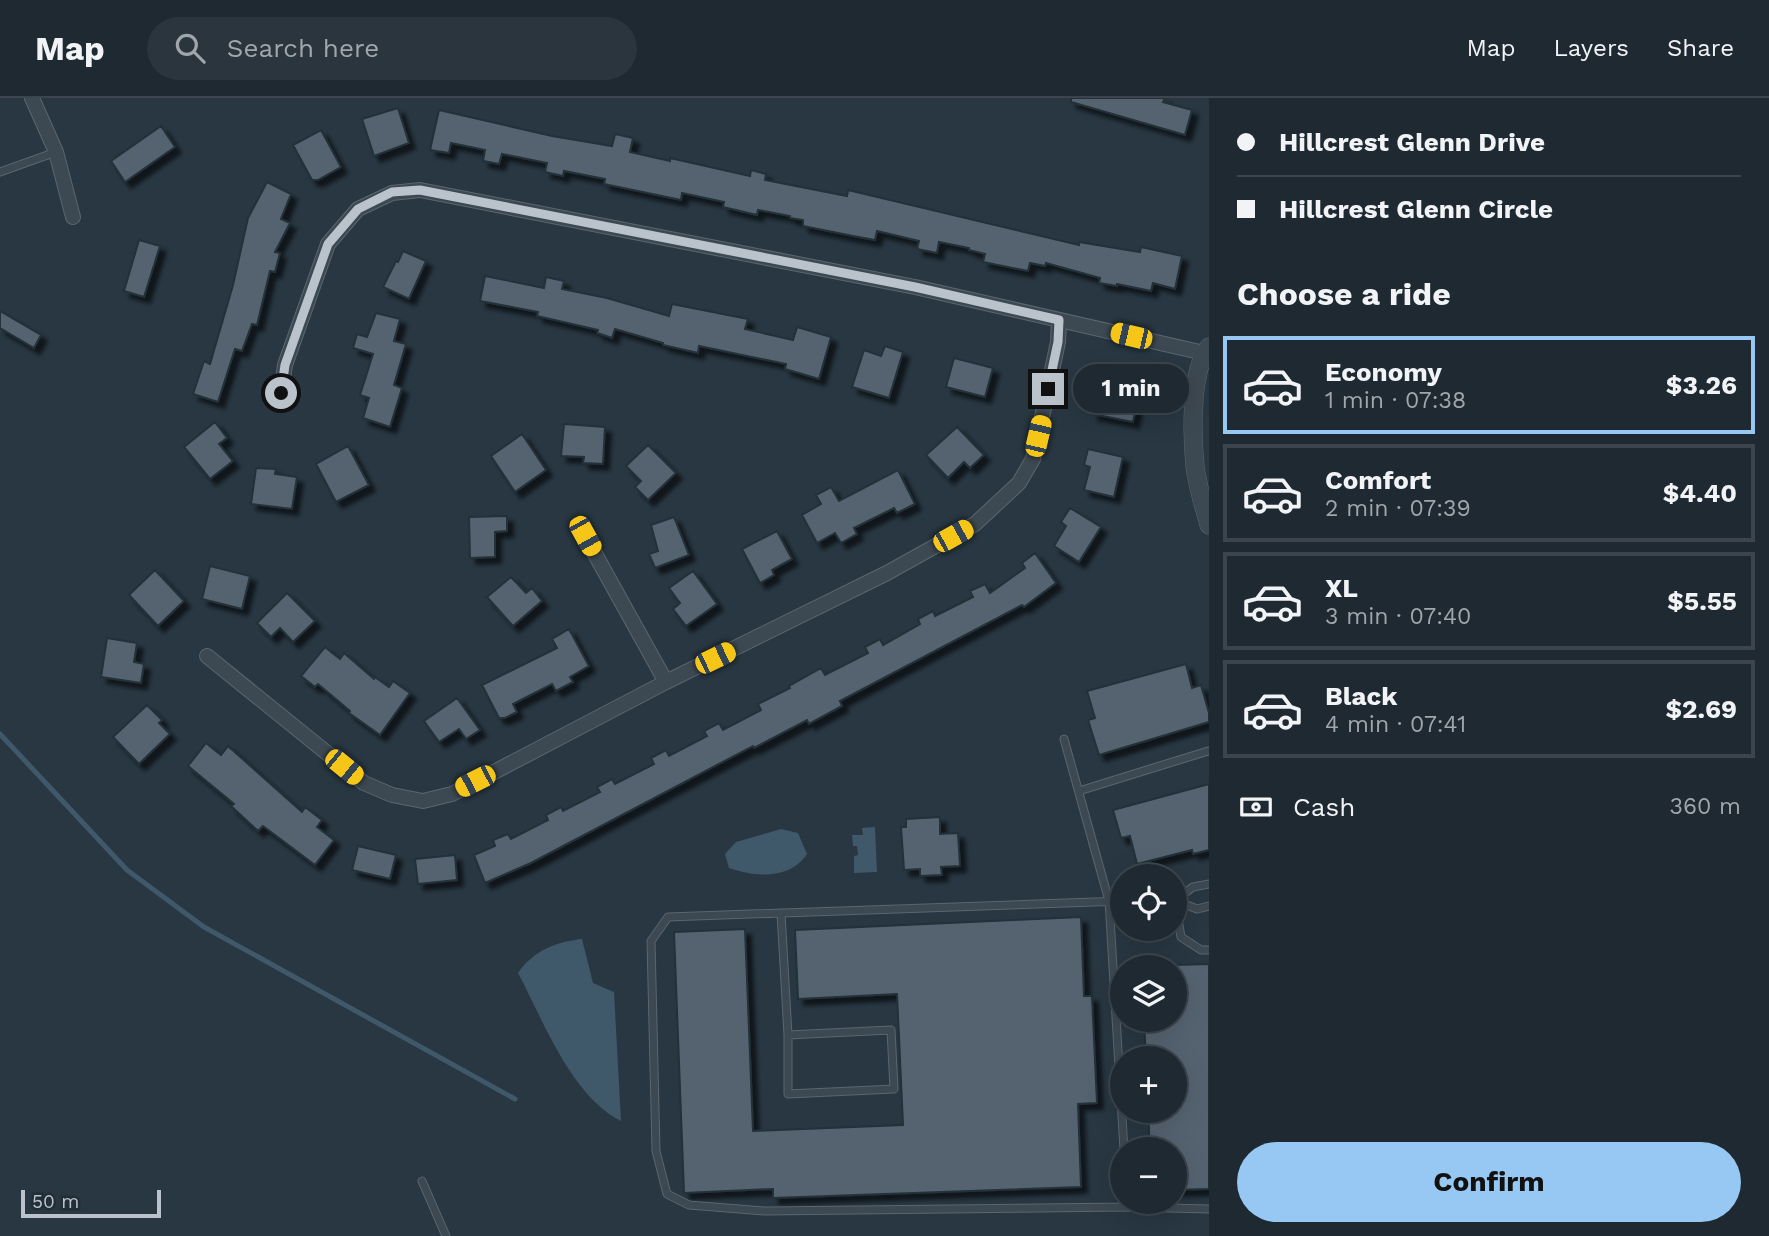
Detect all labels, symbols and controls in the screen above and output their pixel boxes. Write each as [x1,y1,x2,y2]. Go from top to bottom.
search box [147,17,637,80]
text: Map [35,29,105,68]
icon: search [171,29,209,67]
text: Search here [227,33,379,63]
text: Map [1467,34,1515,62]
text: Layers [1553,34,1629,62]
text: Share [1667,34,1734,62]
text: Hillcrest Glenn Drive [1279,127,1545,157]
text: Hillcrest Glenn Circle [1279,194,1553,224]
text: Choose a ride [1237,275,1451,313]
car [1109,321,1154,351]
icon: car [1241,354,1304,417]
text: Economy [1325,357,1442,387]
callout: 1 min [1072,364,1188,414]
text: $3.26 [1666,370,1737,400]
route end [1032,373,1064,405]
text: 1 min [1101,375,1161,402]
route start [265,377,297,409]
text: 1 min · 07:38 [1325,387,1466,414]
car [1024,413,1053,459]
icon: car [1241,462,1304,525]
text: Comfort [1325,465,1431,495]
text: $4.40 [1663,478,1737,508]
text: 2 min · 07:39 [1325,495,1471,522]
car [566,513,605,559]
car [930,517,977,555]
icon: car [1241,570,1304,633]
text: XL [1325,573,1358,603]
text: $5.55 [1667,586,1737,616]
text: 3 min · 07:40 [1325,603,1471,630]
car [692,639,739,677]
icon: car [1241,678,1304,741]
text: Black [1325,681,1397,711]
text: $2.69 [1665,694,1737,724]
text: 4 min · 07:41 [1325,711,1466,738]
car [322,746,367,788]
car [452,762,499,800]
icon: cash [1237,788,1275,826]
text: Cash [1293,792,1355,822]
text: 360 m [1670,793,1741,820]
map controls [1110,864,1187,1214]
button: locate [1110,864,1187,941]
button: layers [1110,955,1187,1032]
button: + [1110,1046,1187,1123]
button: − [1110,1137,1187,1214]
button: Confirm [1237,1142,1741,1222]
scale bar [21,1187,161,1219]
text: 50 m [32,1190,79,1213]

